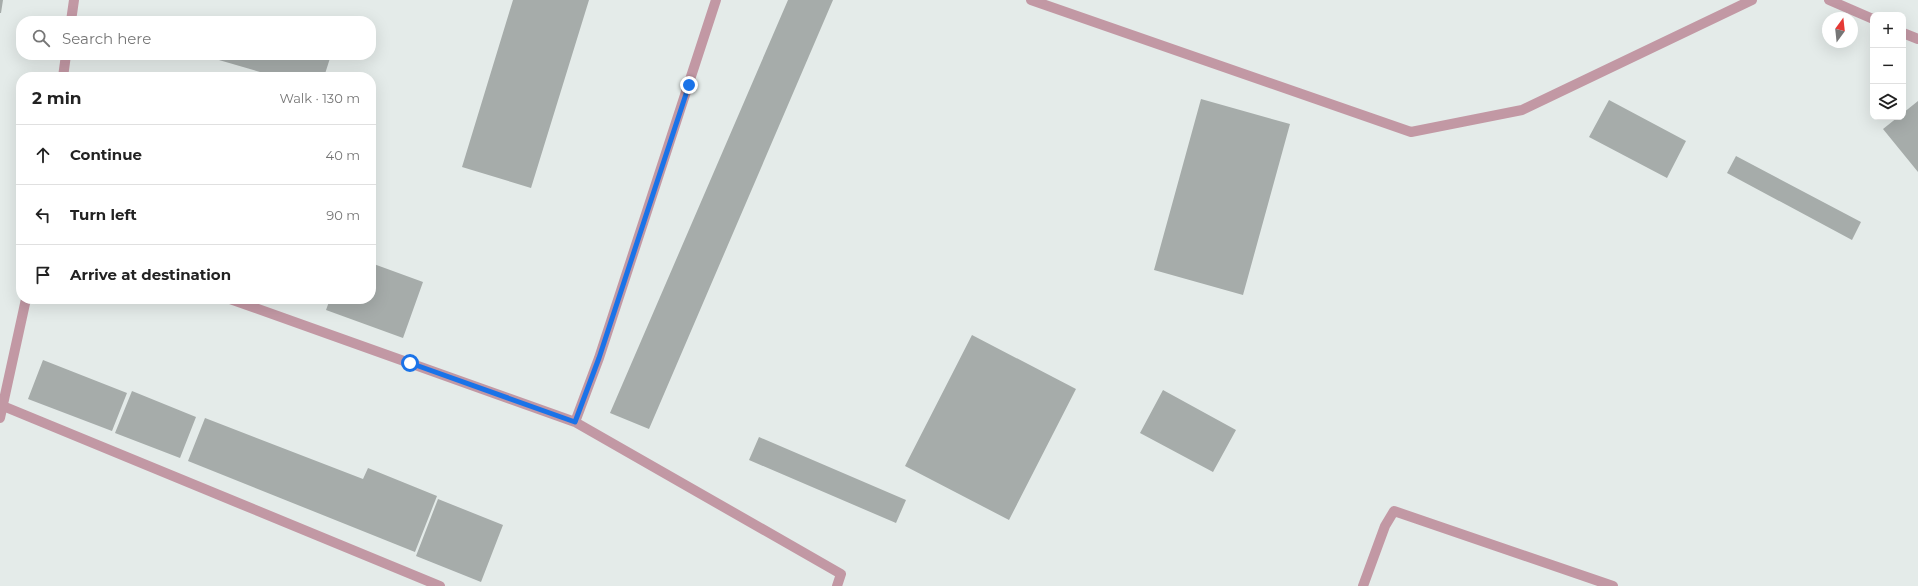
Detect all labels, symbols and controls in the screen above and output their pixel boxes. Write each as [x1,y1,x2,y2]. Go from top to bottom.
north arrow [1822,12,1858,48]
map controls [1870,12,1906,120]
button: + [1870,12,1906,48]
search box [16,16,376,60]
icon: search [30,27,52,49]
text: Search here [62,29,151,48]
button: − [1870,48,1906,84]
route end [680,76,698,94]
button: layers [1870,84,1906,120]
text: 2 min [32,88,82,108]
text: Walk · 130 m [279,90,360,106]
icon: ahead [32,144,54,166]
text: Continue [70,145,142,164]
text: 40 m [326,147,360,163]
icon: left [32,204,54,226]
text: Turn left [70,205,137,224]
text: 90 m [326,207,360,223]
icon: arrive [32,264,54,286]
text: Arrive at destination [70,265,231,284]
route start [401,354,419,372]

